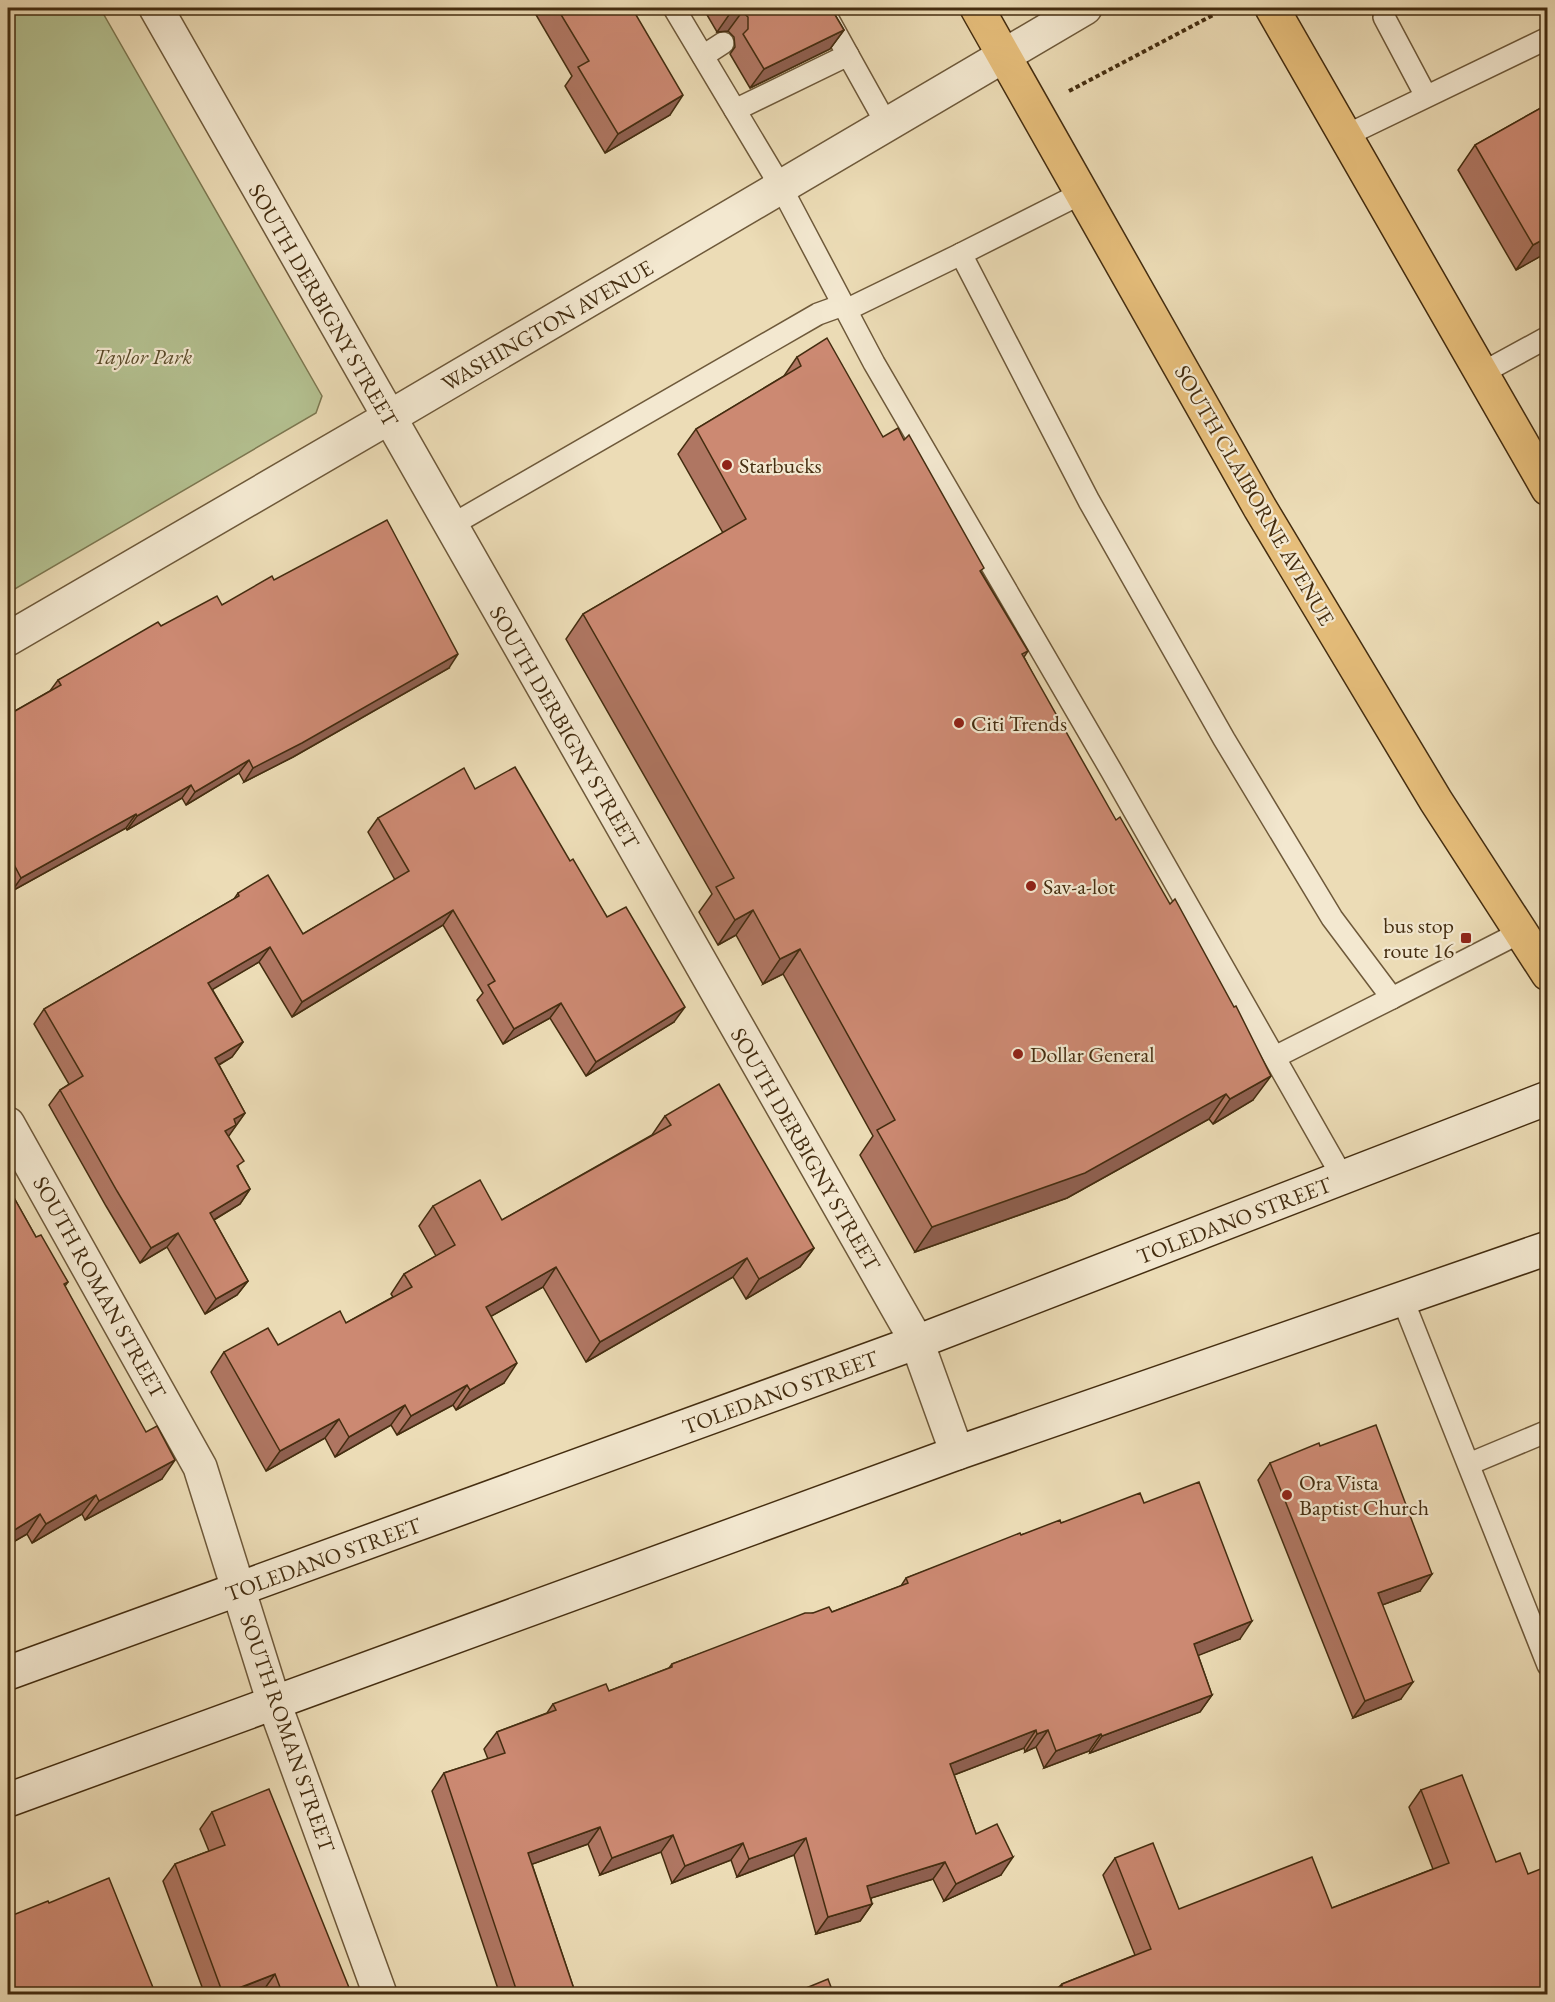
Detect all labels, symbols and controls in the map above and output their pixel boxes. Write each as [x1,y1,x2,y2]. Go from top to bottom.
street label: SOUTH DERBIGNY STREET [242,178,405,432]
street label: WASHINGTON AVENUE [436,253,658,398]
park label: Taylor Park [94,342,192,371]
street label: SOUTH CLAIBORNE AVENUE [1168,360,1341,631]
place label: Starbucks [739,451,822,480]
marker: Starbucks [720,458,734,472]
street label: SOUTH DERBIGNY STREET [483,600,646,854]
place label: Citi Trends [971,709,1067,738]
marker: Citi Trends [952,716,966,730]
place label: Sav-a-lot [1043,872,1115,901]
marker: Sav-a-lot [1024,879,1038,893]
place label: bus stop route 16 [1383,911,1454,965]
marker: bus stop route 16 [1459,931,1473,945]
street label: SOUTH DERBIGNY STREET [724,1022,887,1276]
place label: Dollar General [1030,1040,1154,1069]
marker: Dollar General [1011,1047,1025,1061]
street label: TOLEDANO STREET [1133,1170,1336,1271]
street label: SOUTH ROMAN STREET [26,1171,173,1404]
street label: TOLEDANO STREET [678,1343,882,1441]
place label: Ora Vista Baptist Church [1299,1468,1429,1522]
marker: Ora Vista Baptist Church [1280,1488,1294,1502]
street label: TOLEDANO STREET [221,1510,425,1608]
street label: SOUTH ROMAN STREET [233,1610,342,1856]

